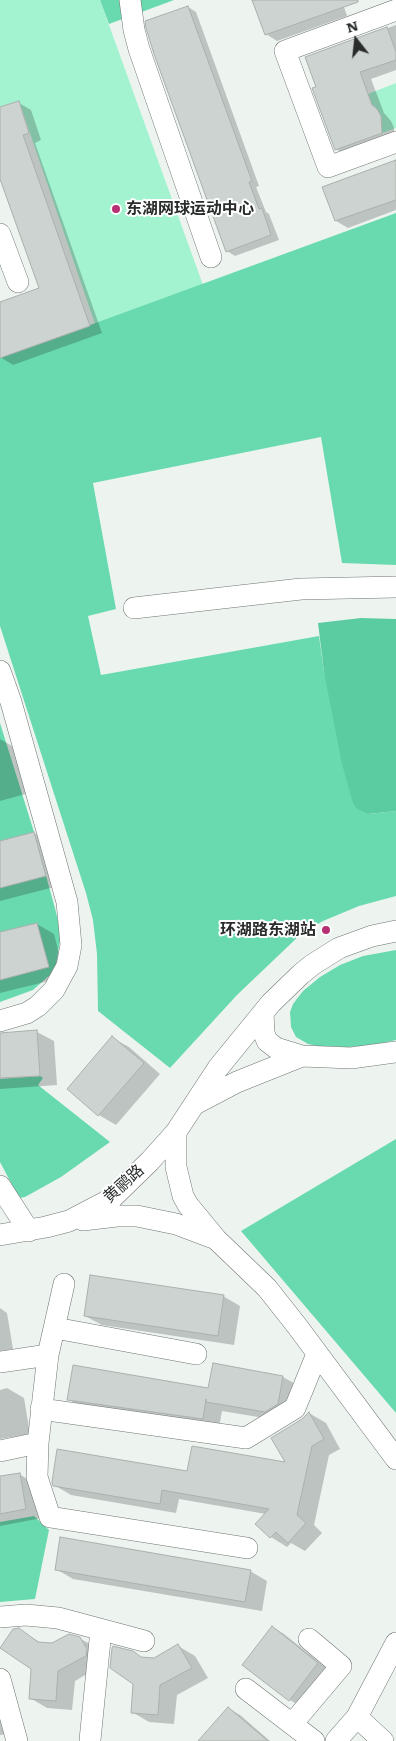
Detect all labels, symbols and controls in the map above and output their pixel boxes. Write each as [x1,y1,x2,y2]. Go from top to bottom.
text: N [343,14,360,37]
north arrow [331,15,381,65]
place label: 东湖网球运动中心 [126,199,254,219]
marker: 东湖网球运动中心 [110,203,122,215]
place label: 环湖路东湖站 [220,920,316,940]
marker: 环湖路东湖站 [320,924,332,936]
street label: 黄鹂路 [100,1161,148,1207]

